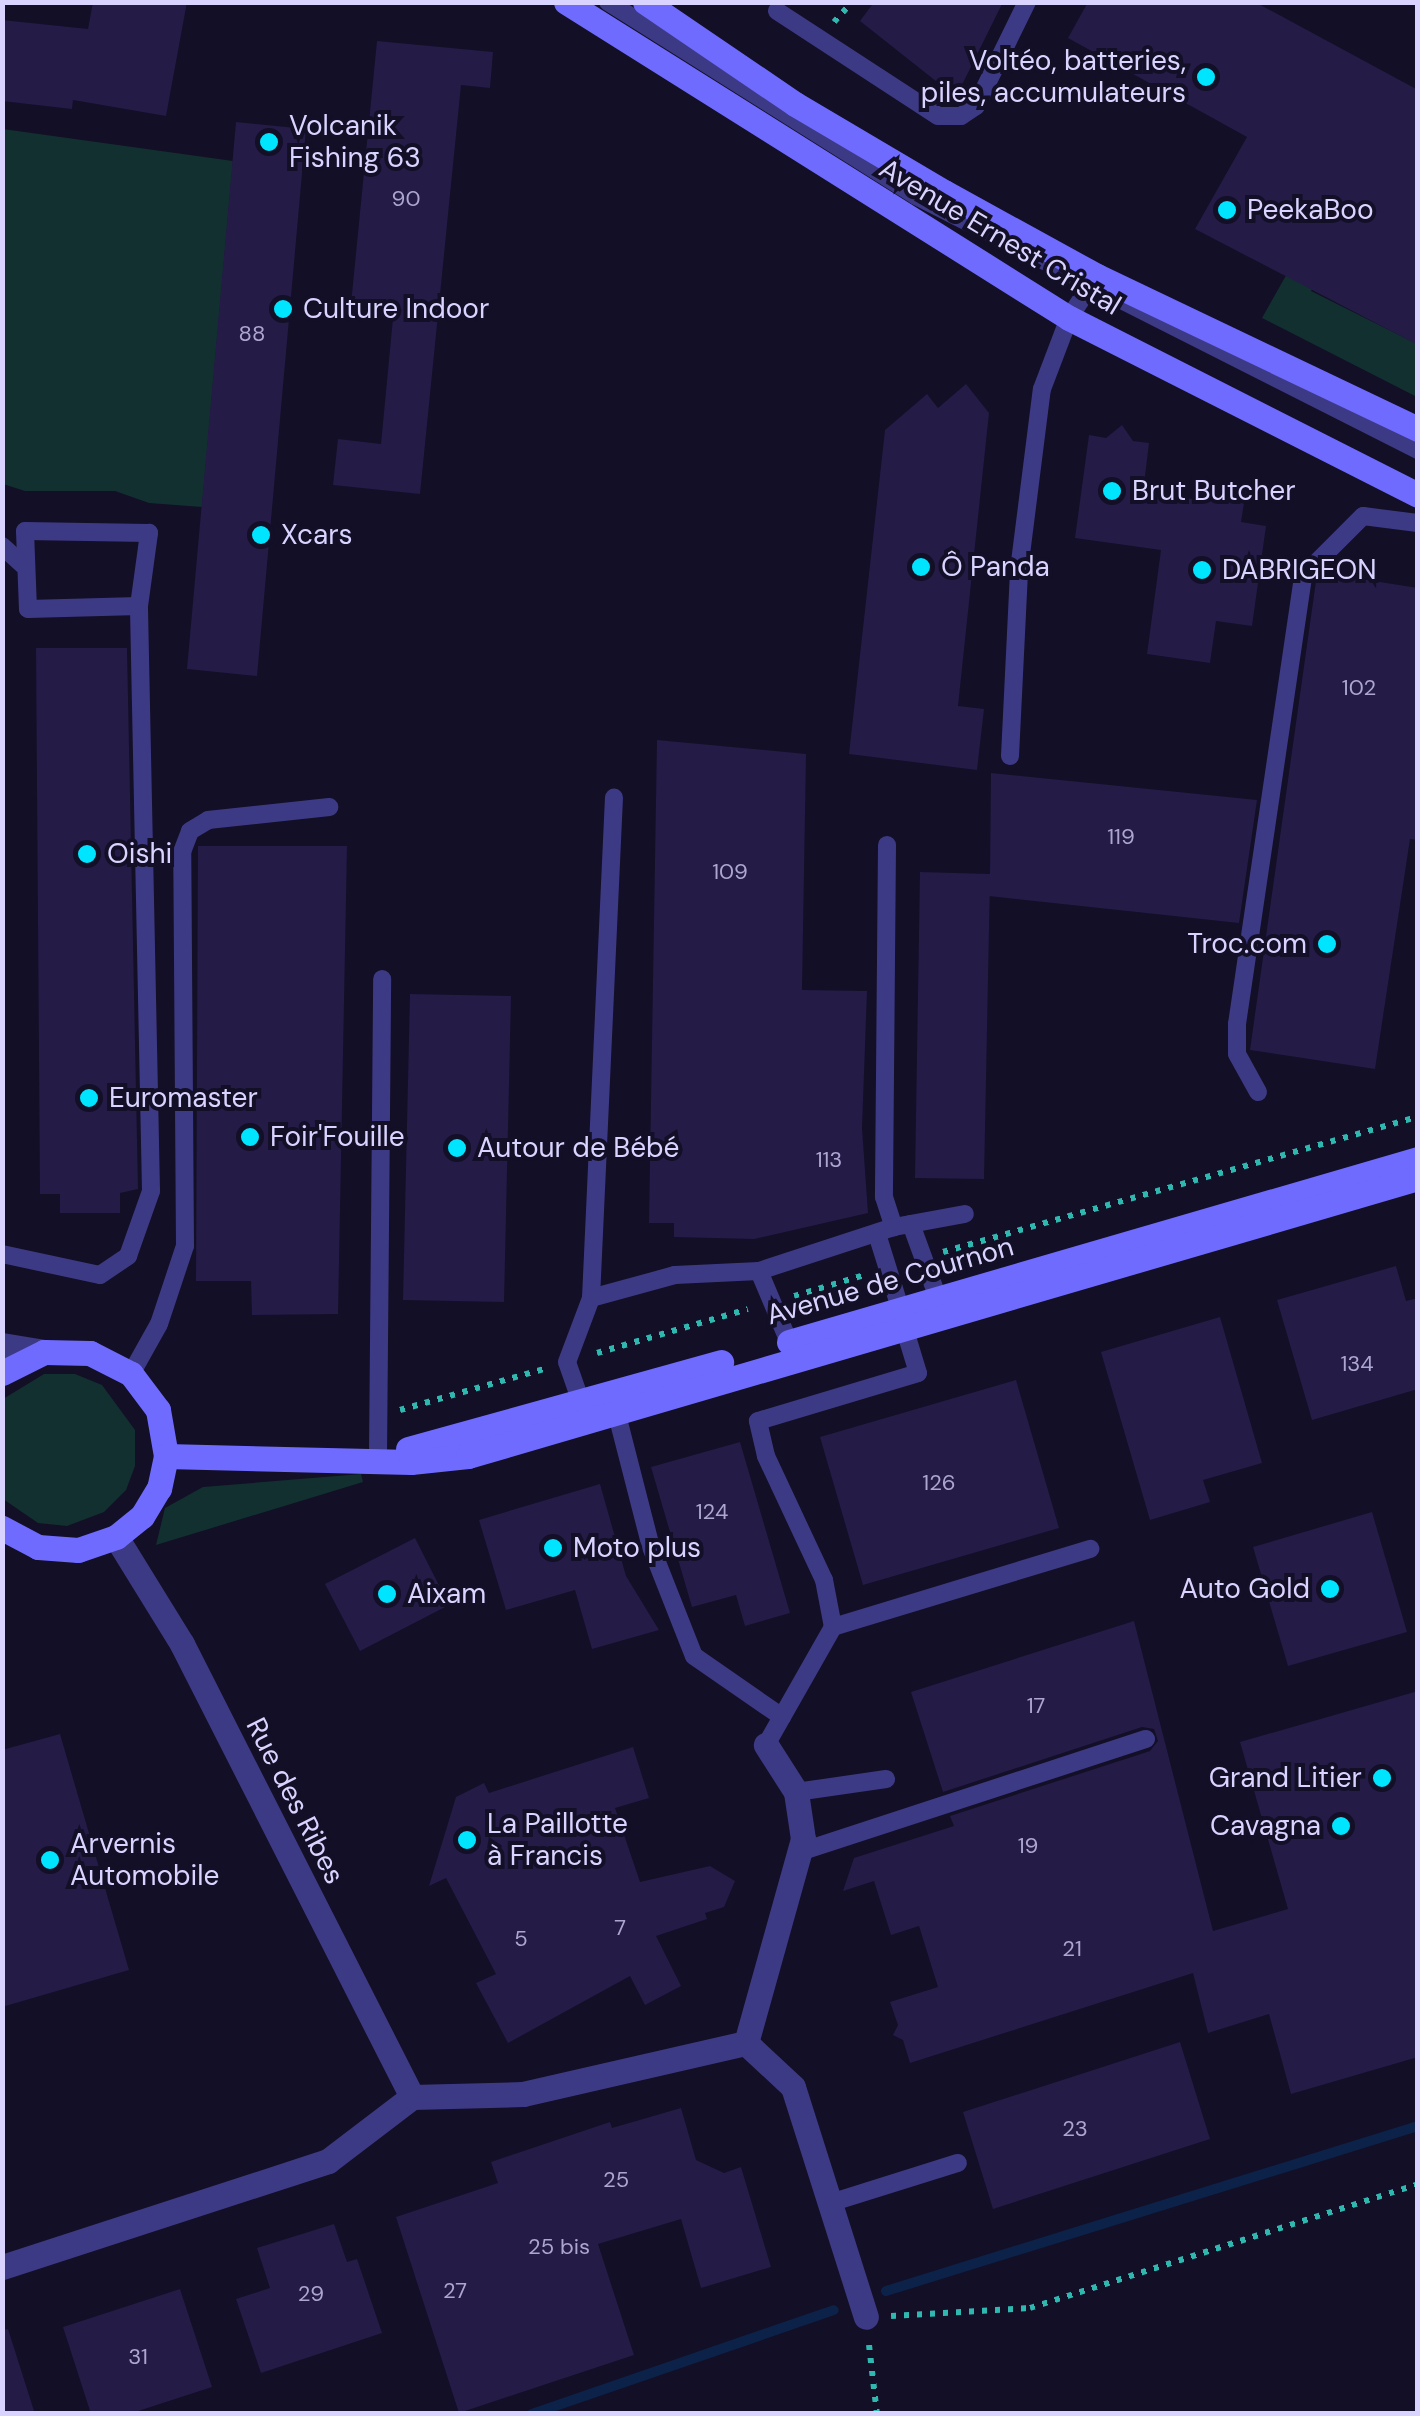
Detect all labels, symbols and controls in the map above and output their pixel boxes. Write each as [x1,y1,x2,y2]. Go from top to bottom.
place label: Voltéo, batteries, piles, accumulateurs [921,44,1186,110]
marker: Voltéo, batteries, piles, accumulateurs [1195,66,1217,88]
place label: Volcanik Fishing 63 [289,109,421,175]
marker: Volcanik Fishing 63 [258,131,280,153]
street label: Avenue Ernest Cristal [873,152,1127,322]
house number: 90 [392,186,420,212]
place label: PeekaBoo [1247,193,1374,227]
marker: PeekaBoo [1216,199,1238,221]
place label: Culture Indoor [303,292,489,326]
marker: Culture Indoor [272,298,294,320]
house number: 88 [239,321,265,347]
place label: Brut Butcher [1132,474,1296,508]
marker: Brut Butcher [1101,480,1123,502]
place label: Xcars [281,518,353,552]
marker: Xcars [250,524,272,546]
place label: Ô Panda [941,550,1050,584]
place label: DABRIGEON [1222,553,1377,587]
marker: Ô Panda [910,556,932,578]
marker: DABRIGEON [1191,559,1213,581]
house number: 102 [1342,675,1376,701]
house number: 119 [1107,824,1135,850]
place label: Oishi [107,837,172,871]
marker: Oishi [76,843,98,865]
house number: 109 [712,859,748,885]
place label: Troc.com [1187,927,1307,961]
marker: Troc.com [1316,933,1338,955]
place label: Euromaster [109,1081,258,1115]
marker: Euromaster [78,1087,100,1109]
place label: Foir'Fouille [270,1120,405,1154]
marker: Foir'Fouille [239,1126,261,1148]
place label: Autour de Bébé [477,1131,679,1165]
marker: Autour de Bébé [446,1137,468,1159]
house number: 113 [816,1147,842,1173]
street label: Avenue de Cournon [763,1230,1017,1332]
house number: 134 [1340,1351,1374,1377]
house number: 126 [922,1470,956,1496]
house number: 124 [696,1499,728,1525]
place label: Moto plus [573,1531,701,1565]
marker: Moto plus [542,1537,564,1559]
place label: Auto Gold [1179,1572,1310,1606]
place label: Aixam [407,1577,486,1611]
marker: Auto Gold [1319,1578,1341,1600]
marker: Aixam [376,1583,398,1605]
house number: 17 [1027,1693,1045,1719]
street label: Rue des Ribes [239,1712,351,1890]
place label: Grand Litier [1209,1761,1362,1795]
marker: Grand Litier [1371,1767,1393,1789]
place label: La Paillotte à Francis [487,1807,628,1873]
place label: Cavagna [1210,1809,1321,1843]
marker: Cavagna [1330,1815,1352,1837]
place label: Arvernis Automobile [70,1827,219,1893]
marker: La Paillotte à Francis [456,1829,478,1851]
house number: 19 [1018,1833,1038,1859]
marker: Arvernis Automobile [39,1849,61,1871]
house number: 7 [614,1915,626,1941]
house number: 5 [514,1926,528,1952]
house number: 21 [1062,1936,1082,1962]
house number: 23 [1062,2116,1088,2142]
house number: 25 [603,2167,629,2193]
house number: 25 bis [528,2234,590,2260]
house number: 27 [443,2278,467,2304]
house number: 29 [298,2281,324,2307]
house number: 31 [128,2344,148,2370]

